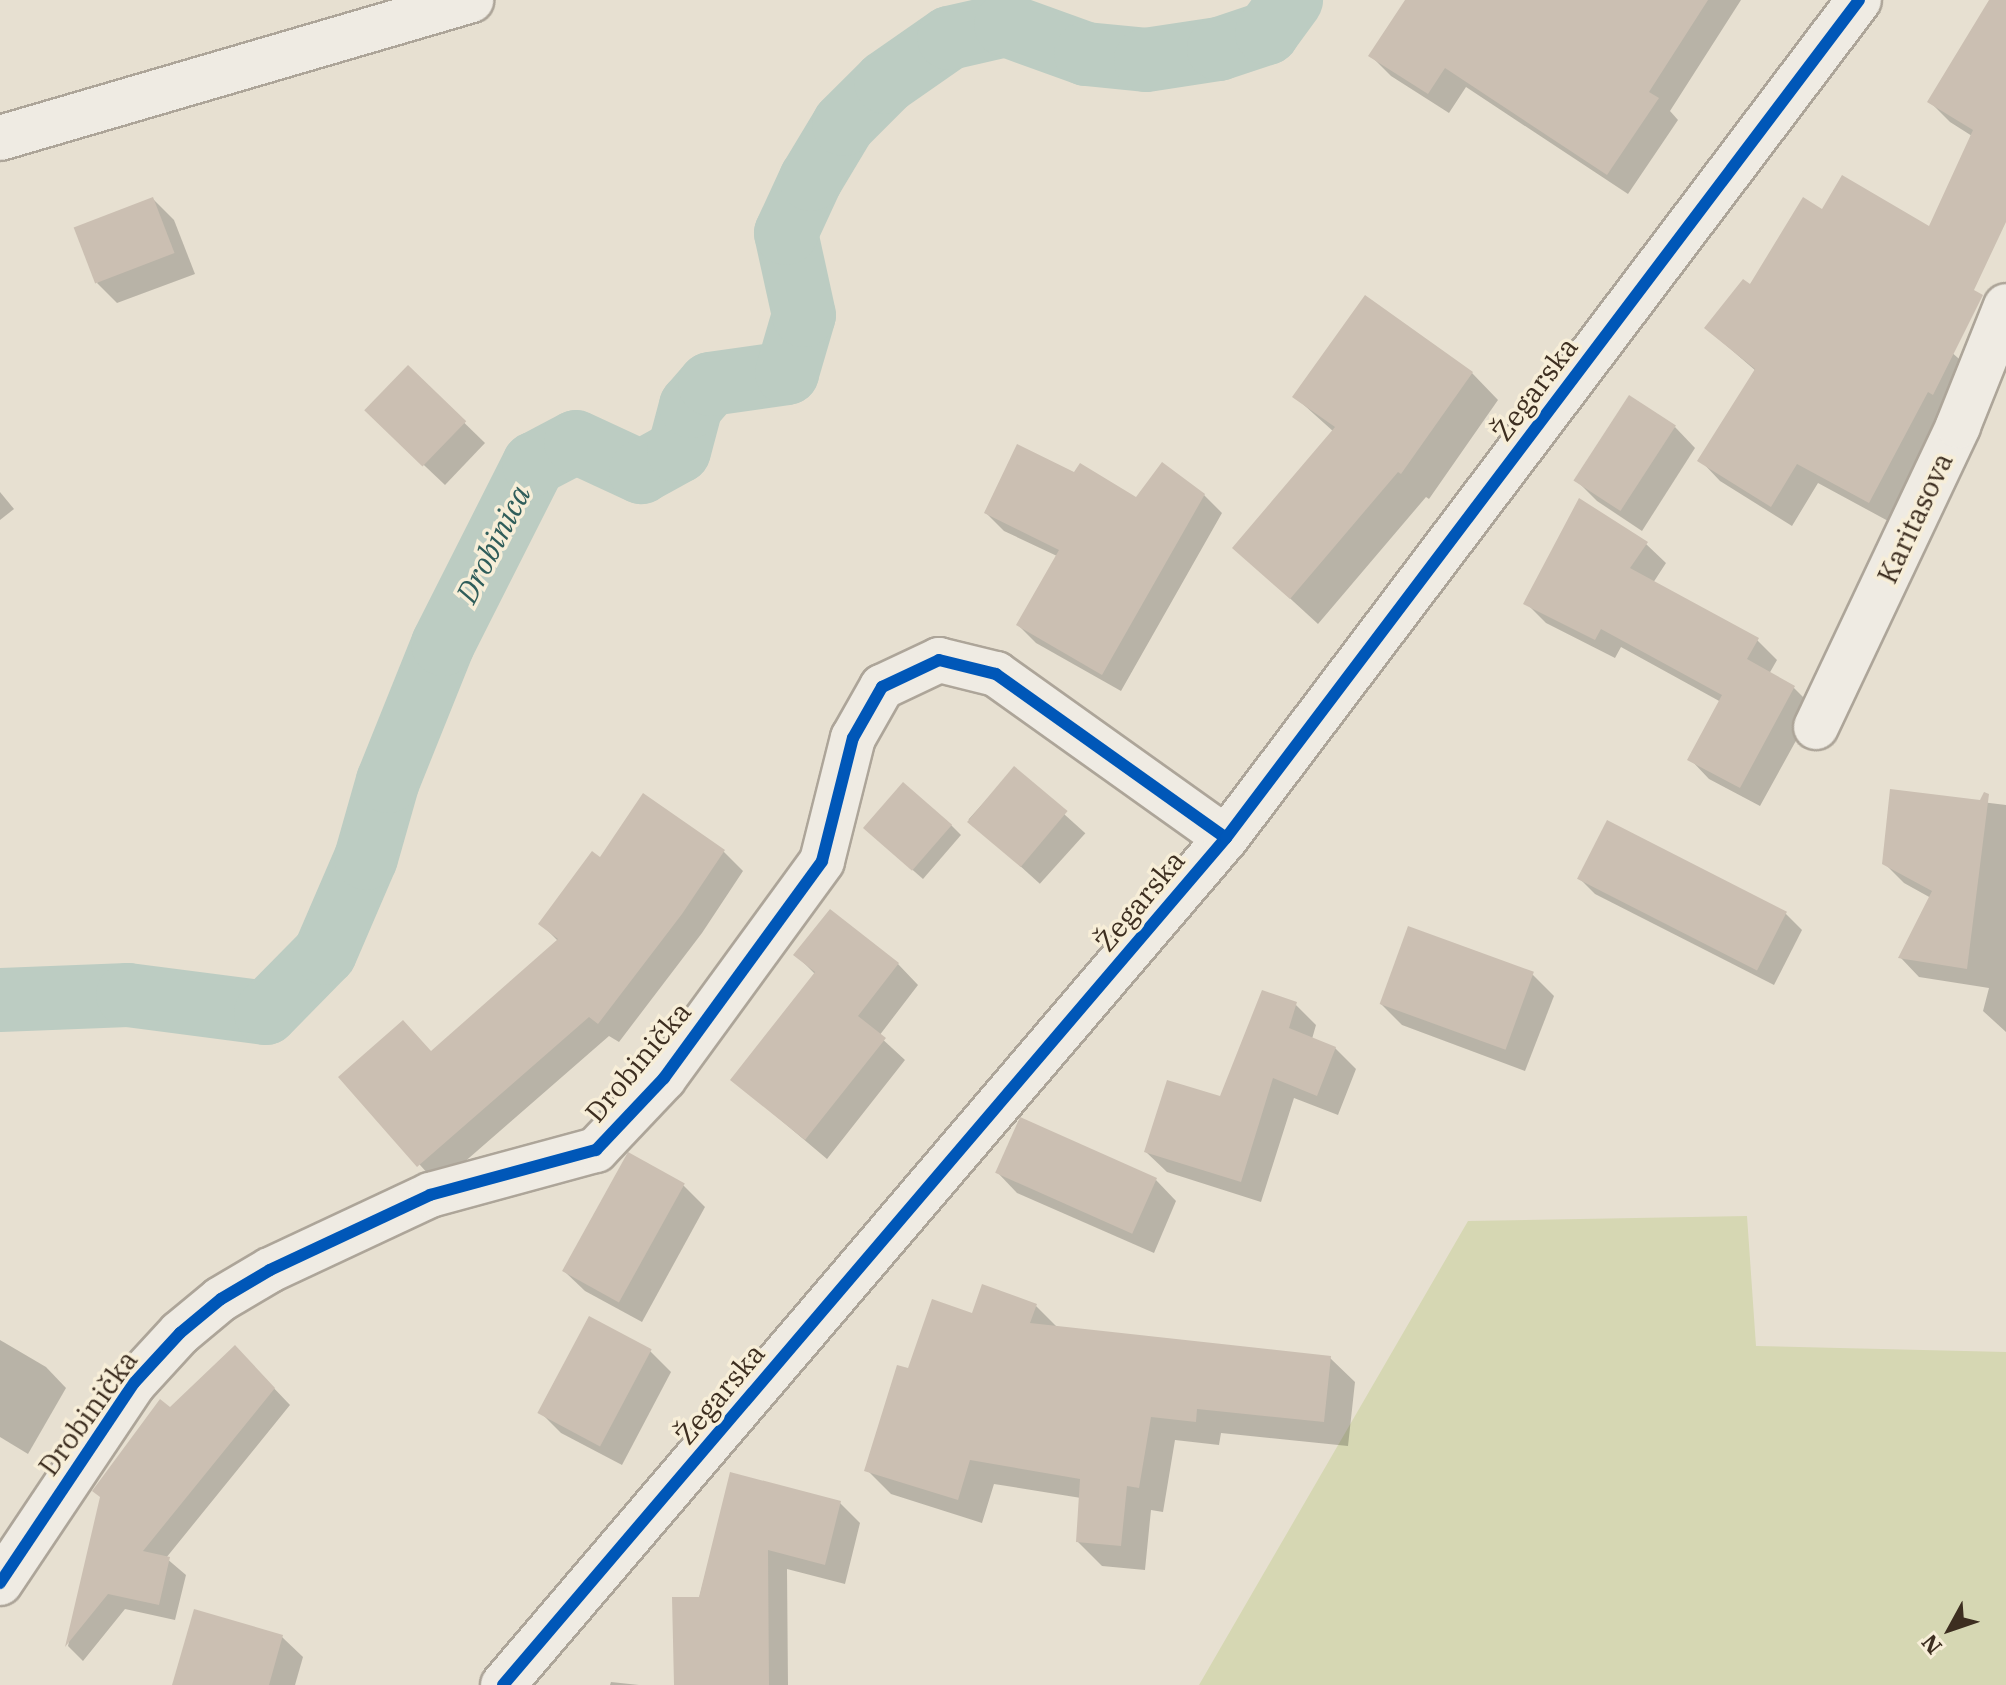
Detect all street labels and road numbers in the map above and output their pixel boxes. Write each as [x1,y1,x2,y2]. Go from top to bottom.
street label: Žegarska [1485,331,1585,447]
street label: Karitasova [1870,447,1960,589]
street label: Žegarska [1088,844,1192,958]
street label: Drobinička [578,995,698,1129]
street label: Žegarska [668,1337,772,1451]
street label: Drobinička [31,1344,145,1482]

